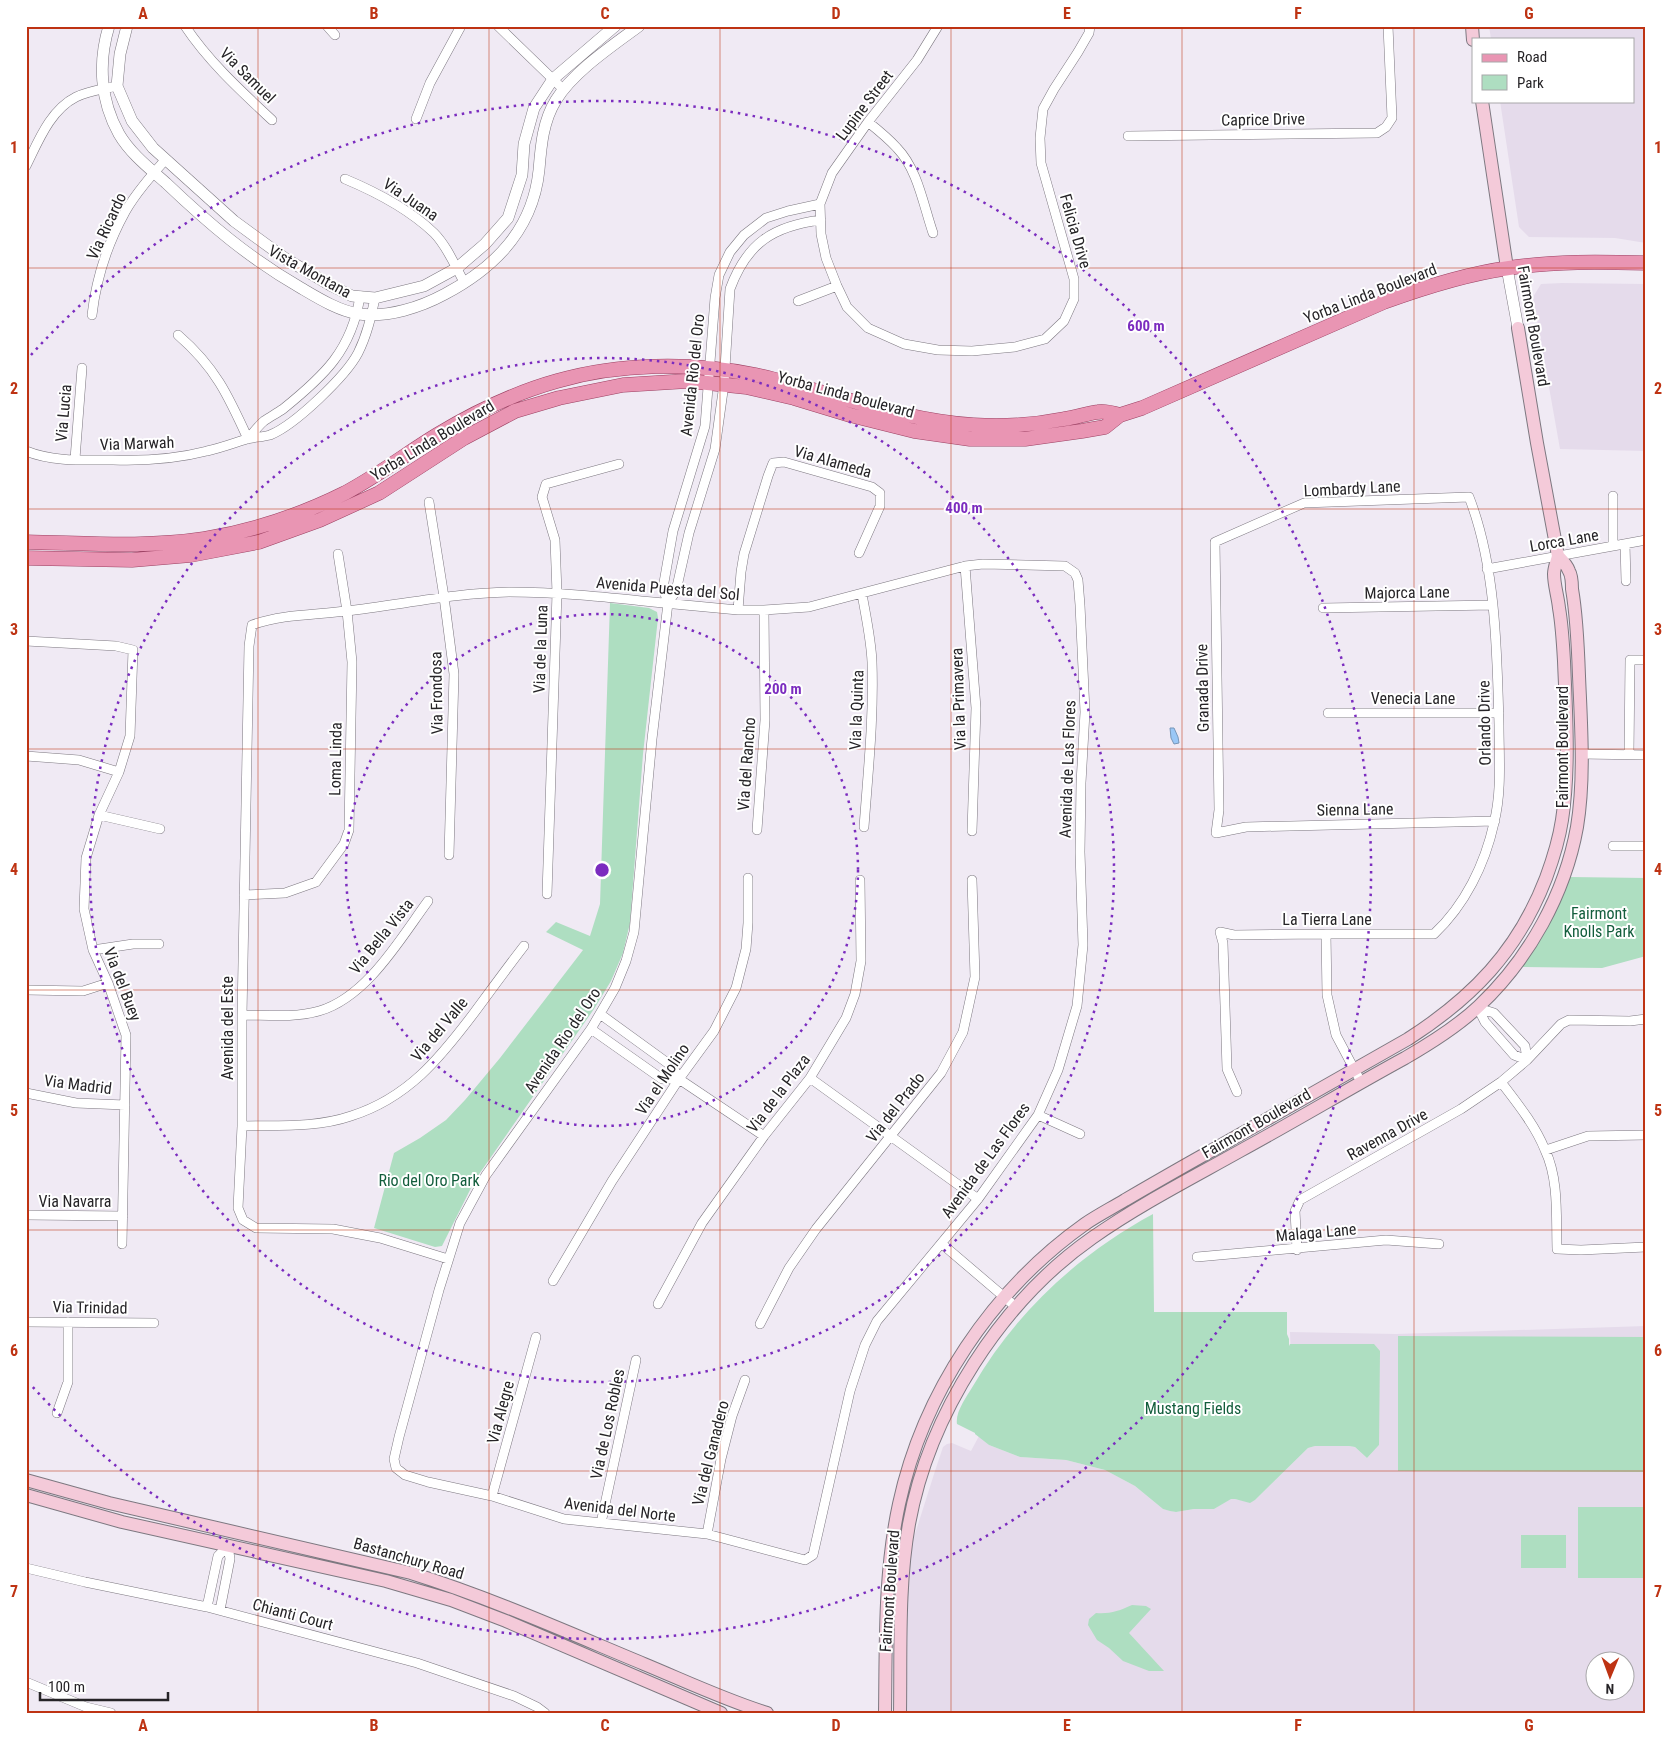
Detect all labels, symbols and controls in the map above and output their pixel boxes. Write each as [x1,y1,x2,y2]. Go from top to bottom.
text: A [138,4,148,23]
text: B [370,4,379,23]
text: C [600,4,610,23]
text: D [831,4,841,23]
text: E [1063,4,1071,23]
text: F [1294,4,1302,23]
text: G [1524,4,1534,23]
legend [1472,38,1634,102]
street label: Via Samuel [216,44,279,107]
text: Road [1517,48,1547,66]
street label: Lupine Street [832,66,897,144]
text: Park [1517,74,1544,92]
street label: Caprice Drive [1221,109,1305,130]
text: 1 [10,138,18,157]
text: 1 [1654,138,1662,157]
street label: Via Juana [379,174,442,225]
street label: Via Ricardo [83,190,130,263]
street label: Felicia Drive [1056,192,1095,271]
street label: Vista Montana [265,241,354,302]
street label: Yorba Linda Boulevard [1301,259,1439,328]
street label: Fairmont Boulevard [1514,264,1553,388]
street label: Avenida Rio del Oro [677,313,708,437]
text: 600 m [1127,317,1165,335]
street label: Yorba Linda Boulevard [775,367,916,422]
text: 2 [10,379,18,398]
text: 2 [1654,379,1662,398]
street label: Via Lucia [52,383,75,443]
street label: Yorba Linda Boulevard [367,396,498,485]
street label: Via Marwah [99,433,175,454]
street label: Via Alameda [792,441,874,482]
street label: Lombardy Lane [1303,476,1401,501]
text: 400 m [945,499,983,517]
street label: Lorca Lane [1528,525,1600,556]
street label: Avenida Puesta del Sol [595,573,741,604]
street label: Majorca Lane [1364,582,1450,603]
street label: Via de la Luna [529,604,552,694]
text: 3 [10,620,18,639]
text: 3 [1654,620,1662,639]
street label: Granada Drive [1192,644,1213,732]
street label: Via la Primavera [947,647,970,751]
street label: Via Frondosa [426,651,447,735]
street label: Via la Quinta [846,670,867,750]
text: 200 m [764,680,802,698]
street label: Orlando Drive [1474,680,1495,766]
street label: Fairmont Boulevard [1553,686,1572,808]
street label: Venecia Lane [1371,689,1455,708]
street label: Avenida de Las Flores [1056,700,1079,838]
street label: Via del Rancho [734,717,759,811]
street label: Loma Linda [325,722,346,796]
street label: Sienna Lane [1316,799,1394,820]
text: 4 [10,860,18,879]
text: 4 [1654,860,1662,879]
centre of rings [593,861,611,879]
street label: Via Bella Vista [345,895,417,978]
park label: Fairmont Knolls Park [1563,904,1635,941]
street label: La Tierra Lane [1282,910,1372,929]
street label: Via del Buey [100,945,145,1024]
street label: Avenida del Este [218,976,237,1080]
street label: Avenida Rio del Oro [520,984,605,1096]
street label: Via del Valle [407,993,472,1065]
street label: Via el Molino [632,1040,693,1119]
street label: Via de la Plaza [743,1050,814,1136]
street label: Via del Prado [862,1068,929,1146]
street label: Via Madrid [43,1071,113,1098]
street label: Fairmont Boulevard [1198,1085,1314,1162]
street label: Avenida de Las Flores [937,1099,1034,1222]
text: 5 [10,1101,18,1120]
text: 5 [1654,1101,1662,1120]
street label: Ravenna Drive [1344,1105,1431,1164]
park label: Rio del Oro Park [378,1171,480,1190]
street label: Via Navarra [39,1192,111,1211]
street label: Malaga Lane [1275,1220,1357,1245]
street label: Via Trinidad [52,1297,128,1318]
text: 6 [10,1341,18,1360]
text: 6 [1654,1341,1662,1360]
street label: Via de Los Robles [586,1367,628,1481]
street label: Via Alegre [483,1379,518,1446]
street label: Via del Ganadero [688,1399,733,1508]
park label: Mustang Fields [1145,1399,1241,1418]
street label: Avenida del Norte [563,1493,677,1526]
street label: Fairmont Boulevard [876,1529,903,1653]
street label: Bastanchury Road [351,1534,466,1583]
text: 7 [10,1582,18,1601]
text: 7 [1654,1582,1662,1601]
street label: Chianti Court [250,1595,336,1634]
north arrow [1584,1652,1634,1702]
scale bar [40,1669,168,1701]
text: 100 m [48,1678,85,1696]
text: N [1605,1681,1614,1697]
text: A [138,1716,148,1735]
text: B [370,1716,379,1735]
text: C [600,1716,610,1735]
text: D [831,1716,841,1735]
text: E [1063,1716,1071,1735]
text: F [1294,1716,1302,1735]
text: G [1524,1716,1534,1735]

